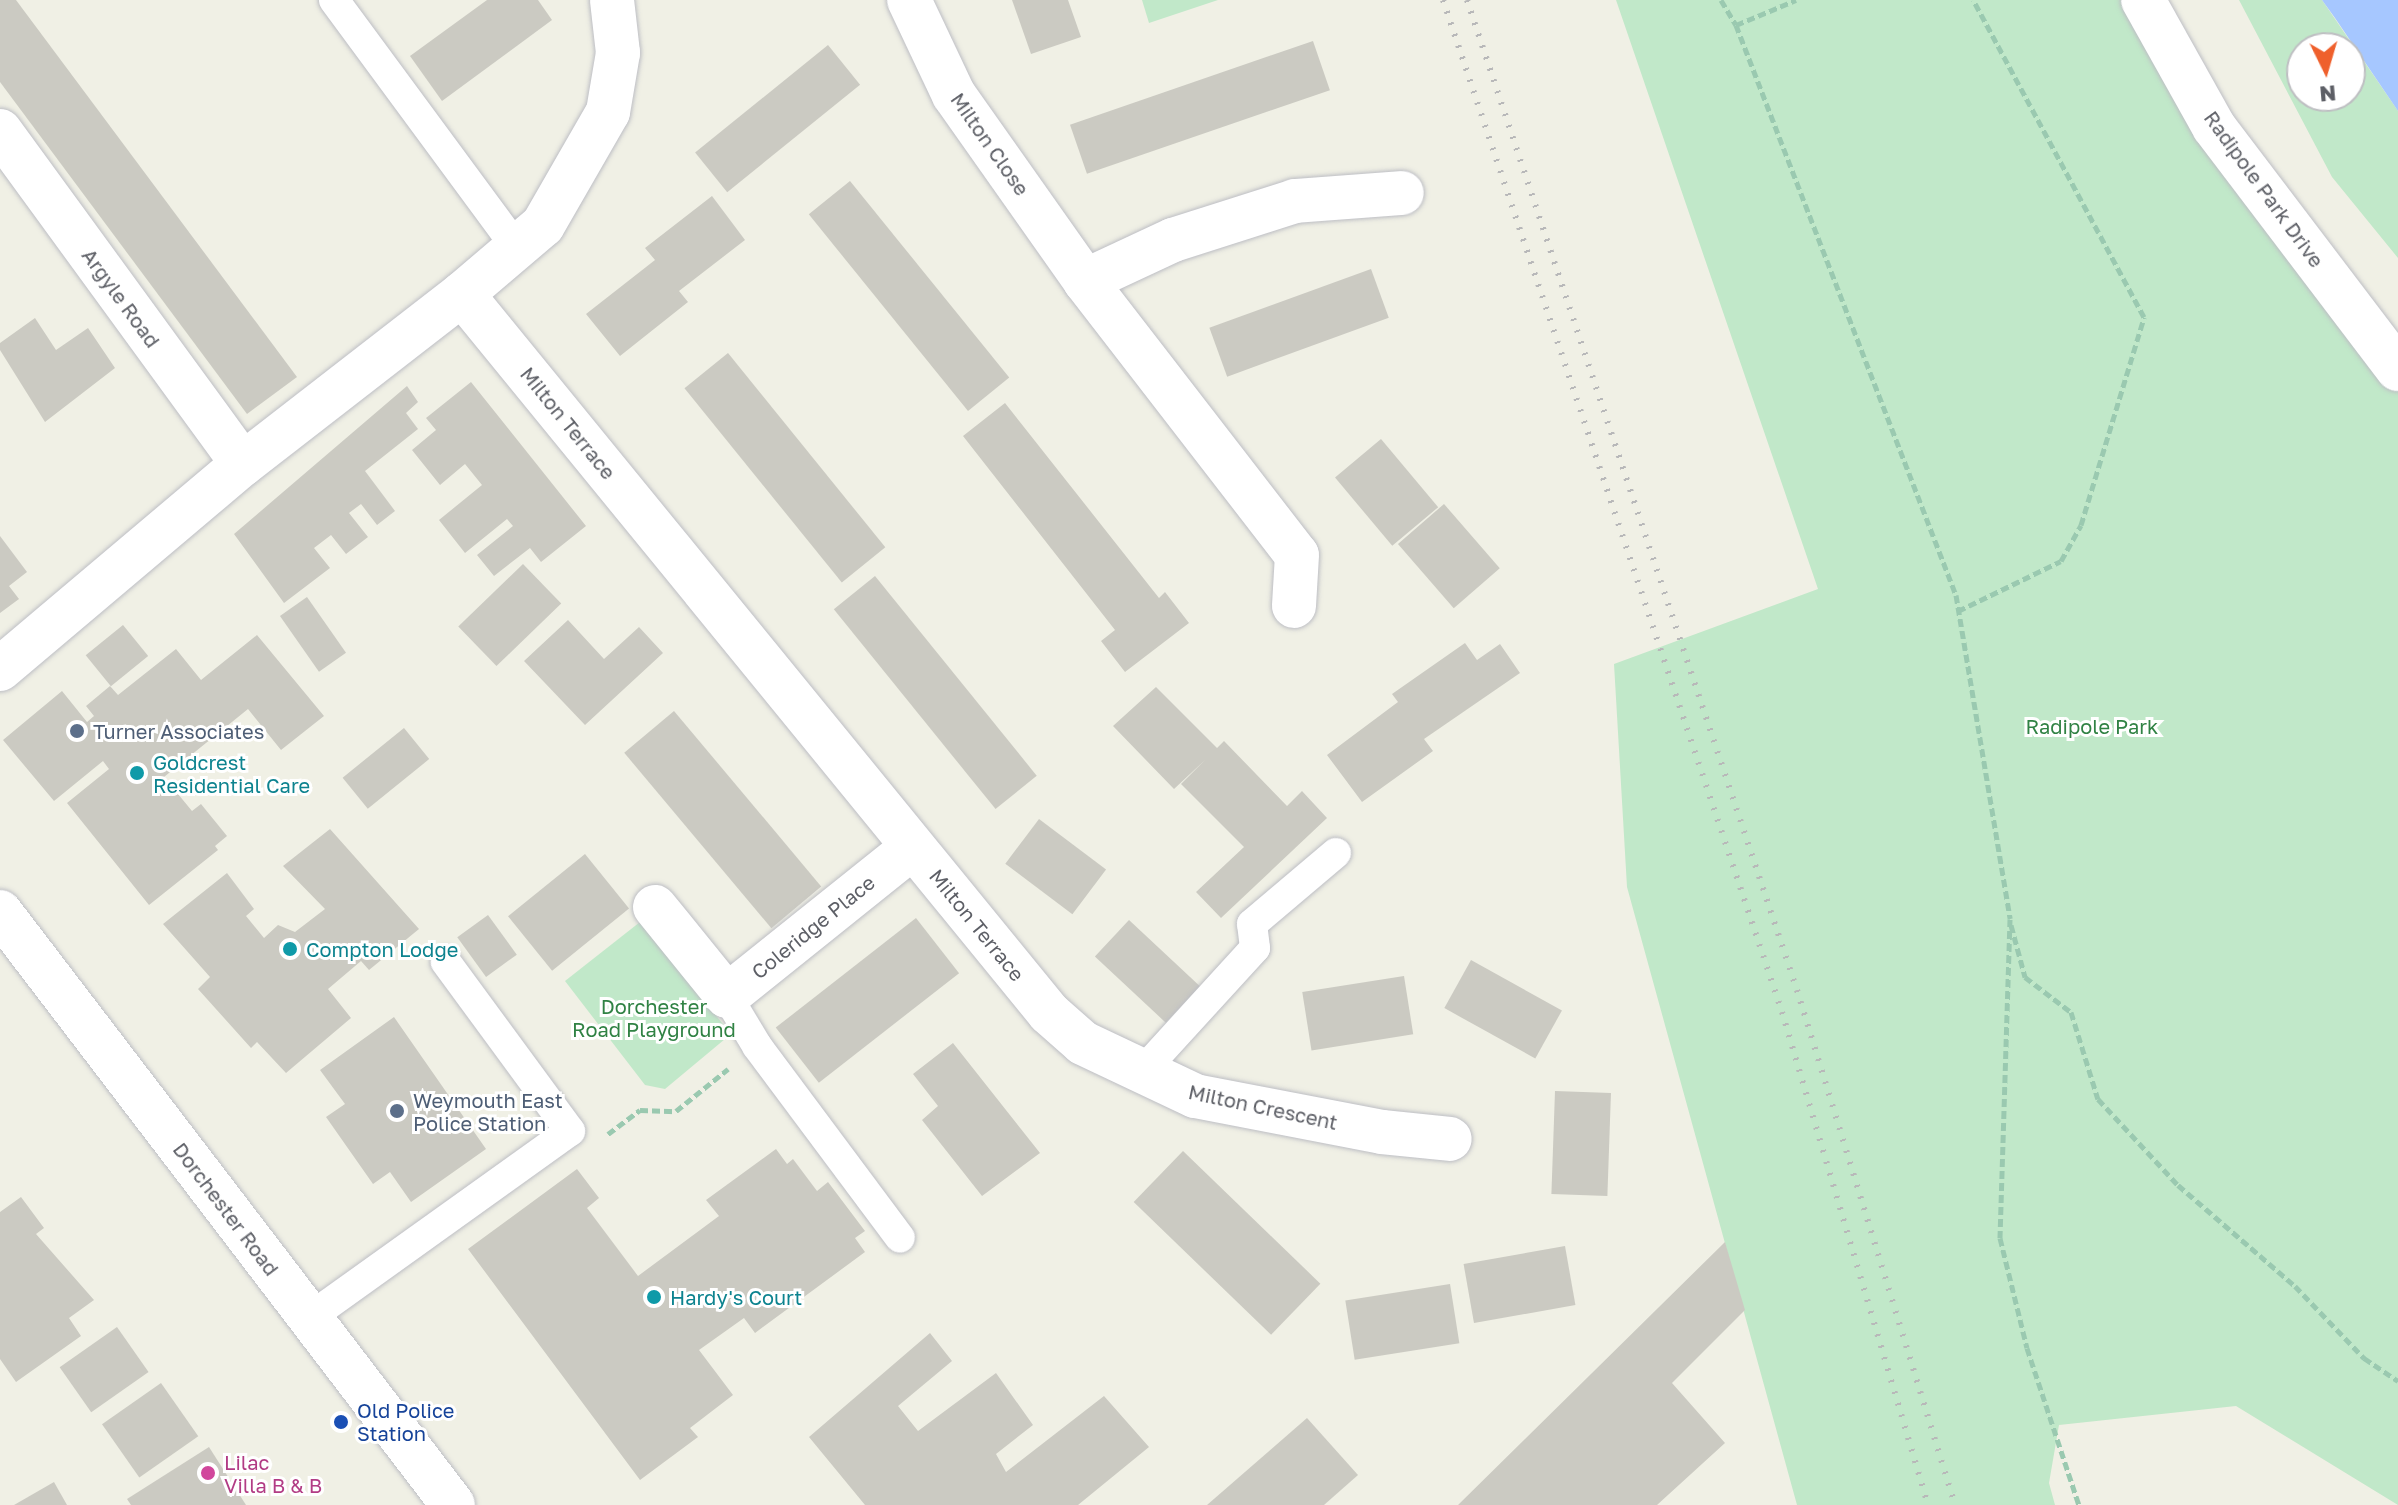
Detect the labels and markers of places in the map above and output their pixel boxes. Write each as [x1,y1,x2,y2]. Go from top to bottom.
place label: Turner Associates [93,719,264,743]
marker: Turner Associates [68,722,86,740]
place label: Goldcrest Residential Care [153,750,310,797]
marker: Goldcrest Residential Care [128,764,146,782]
place label: Compton Lodge [306,937,458,961]
marker: Compton Lodge [281,940,299,958]
place label: Weymouth East Police Station [413,1088,563,1135]
marker: Weymouth East Police Station [388,1102,406,1120]
place label: Hardy's Court [670,1285,802,1309]
marker: Hardy's Court [645,1288,663,1306]
place label: Old Police Station [357,1398,454,1445]
marker: Old Police Station [332,1413,350,1431]
place label: Lilac Villa B & B [224,1450,322,1497]
marker: Lilac Villa B & B [199,1464,217,1482]

